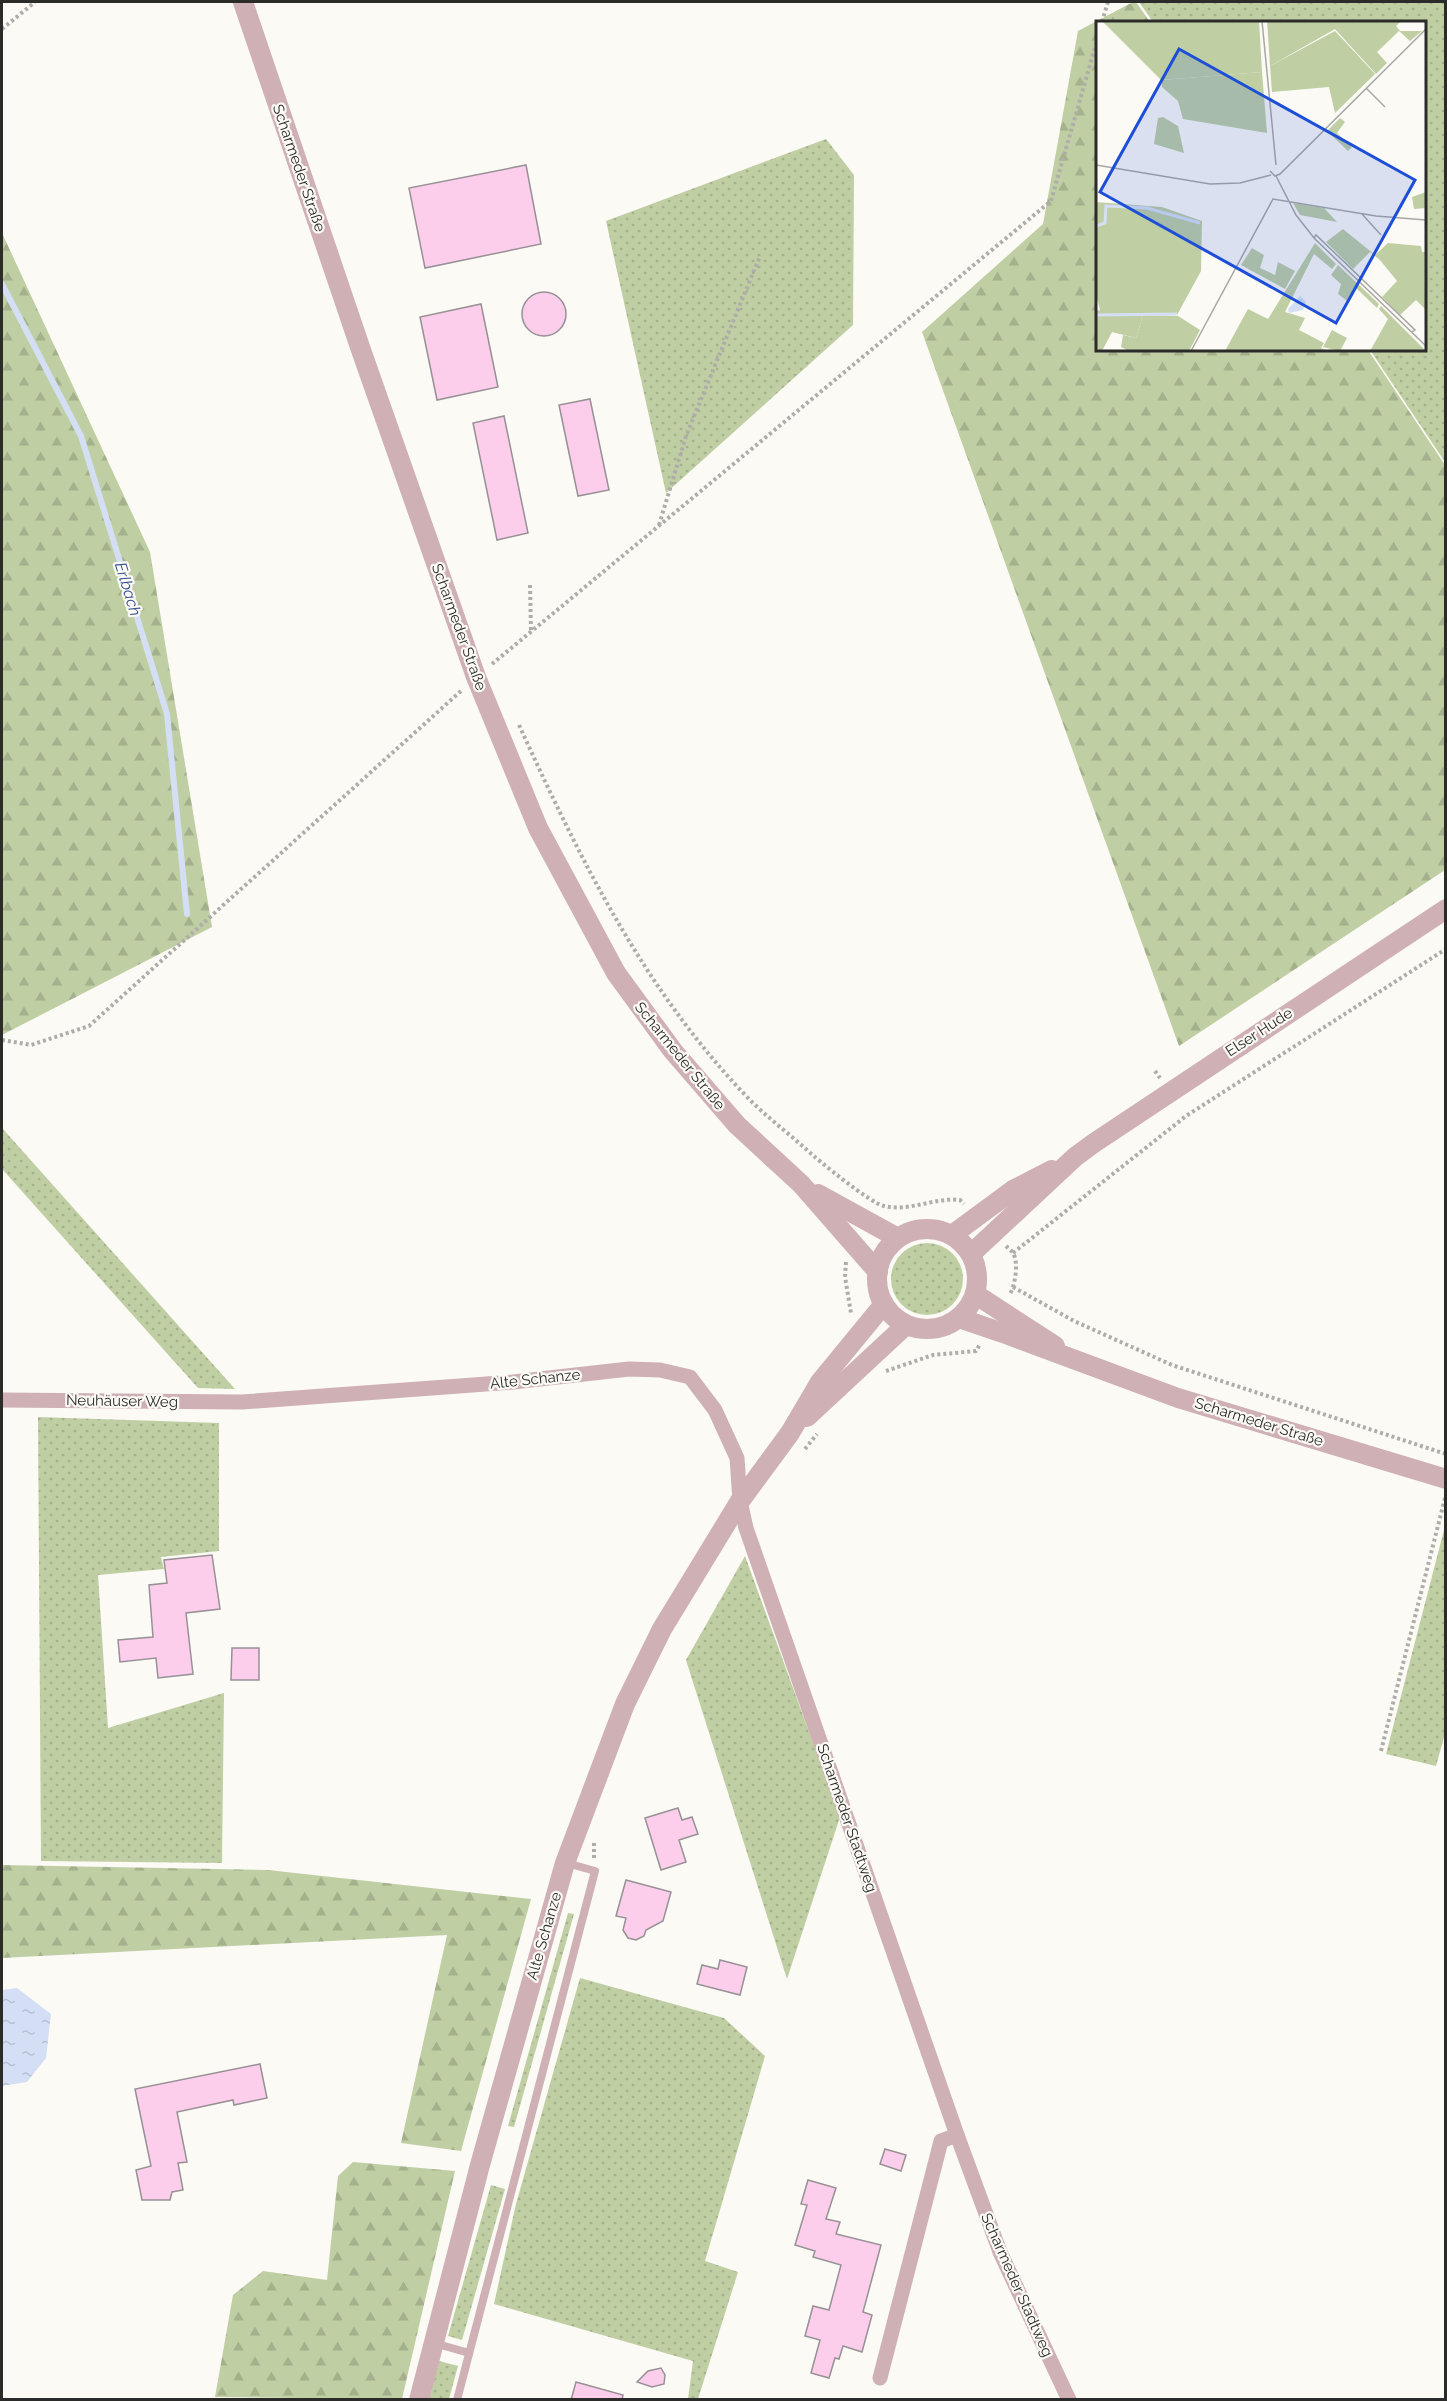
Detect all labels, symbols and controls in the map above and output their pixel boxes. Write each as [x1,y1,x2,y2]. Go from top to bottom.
inset map [1096,21,1426,351]
street label: Scharmeder Straße [269,102,329,234]
water label: Erlbach [111,560,145,618]
street label: Scharmeder Straße [428,561,490,693]
street label: Scharmeder Straße [631,998,729,1114]
street label: Elser Hude [1222,1004,1296,1060]
street label: Alte Schanze [489,1365,581,1393]
street label: Neuhäuser Weg [66,1391,178,1411]
street label: Scharmeder Straße [1193,1394,1326,1450]
street label: Scharmeder Stadtweg [813,1742,881,1894]
street label: Alte Schanze [523,1890,565,1982]
street label: Scharmeder Stadtweg [977,2210,1057,2360]

